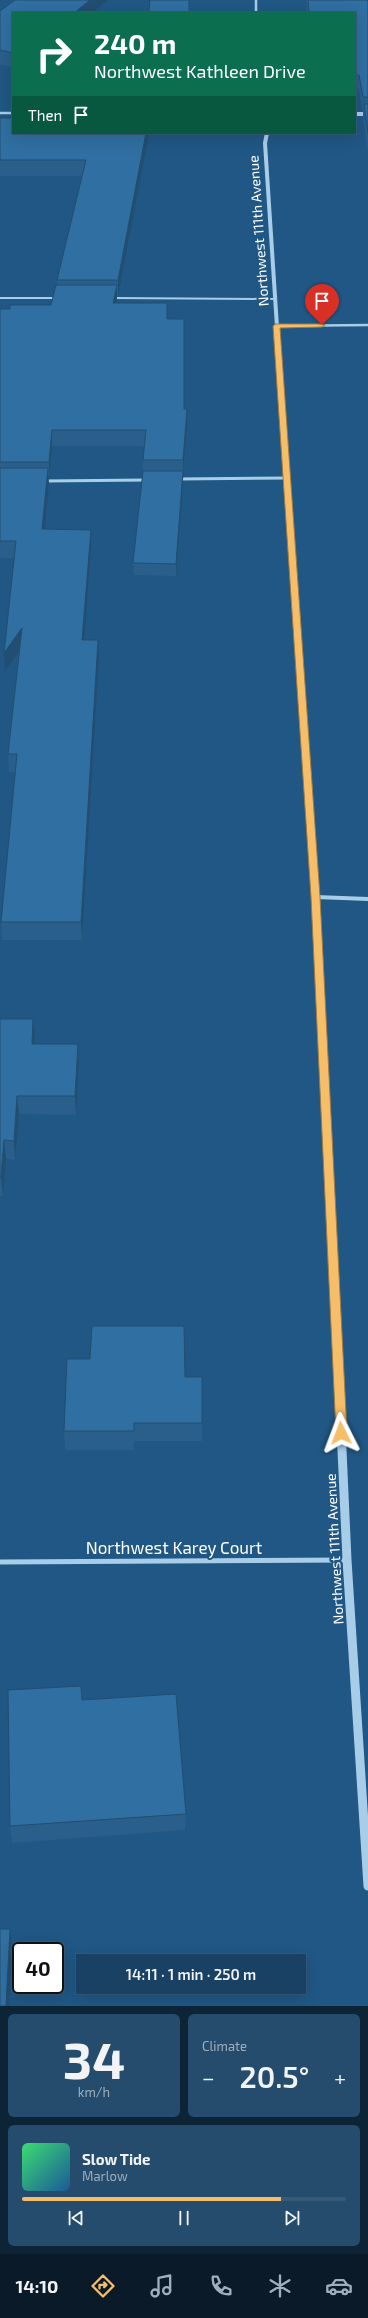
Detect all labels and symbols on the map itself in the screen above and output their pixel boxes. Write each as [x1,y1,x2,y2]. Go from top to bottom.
street label: Northwest 111th Avenue [244,155,272,307]
pin [305,284,339,325]
position arrow [320,1412,362,1454]
street label: Northwest 111th Avenue [322,1473,346,1625]
street label: Northwest Karey Court [86,1537,263,1558]
speed limit sign: 40 [12,1942,64,1994]

